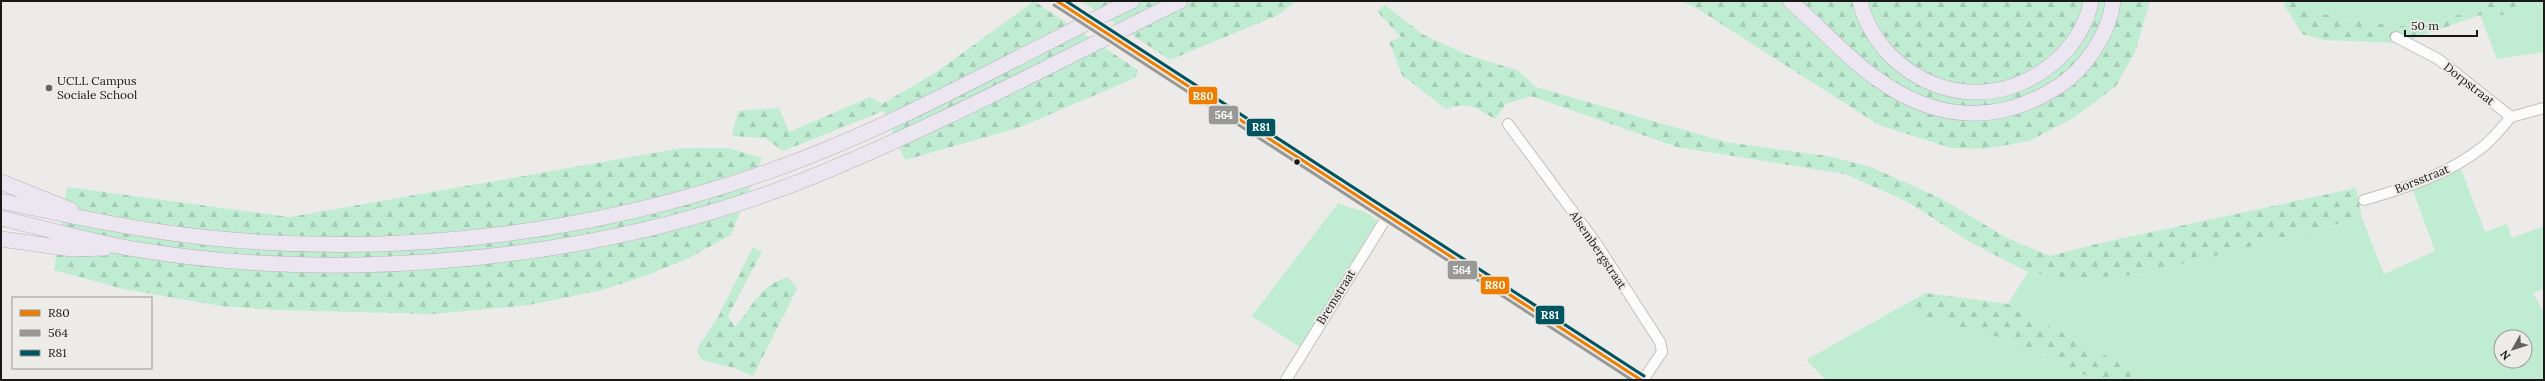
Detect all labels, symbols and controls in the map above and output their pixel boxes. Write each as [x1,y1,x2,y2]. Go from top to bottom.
scale bar [2405,12,2477,38]
text: 50 m [2411,18,2439,33]
street label: Dorpstraat [2441,59,2498,108]
place label: UCLL Campus Sociale School [57,73,137,102]
marker: UCLL Campus Sociale School [44,83,54,93]
line badge: R80 [1188,86,1218,105]
text: R80 [1193,89,1213,103]
line badge: 564 [1208,105,1239,125]
text: 564 [1215,108,1233,122]
line badge: R81 [1246,118,1276,137]
text: R81 [1252,120,1271,134]
unlabelled marker [1292,157,1302,167]
street label: Borsstraat [2392,161,2452,196]
street label: Alsembergstraat [1566,207,1630,292]
line badge: 564 [1447,260,1478,280]
text: 564 [1453,263,1471,277]
street label: Bremstraat [1313,266,1359,327]
line badge: R80 [1480,276,1510,295]
text: R80 [1485,278,1505,292]
legend [12,297,152,369]
text: R80 [48,305,70,320]
line badge: R81 [1535,305,1565,325]
text: R81 [1541,308,1560,322]
text: 564 [48,325,68,340]
north arrow [2493,329,2533,369]
text: R81 [48,345,67,360]
text: N [2497,347,2513,363]

